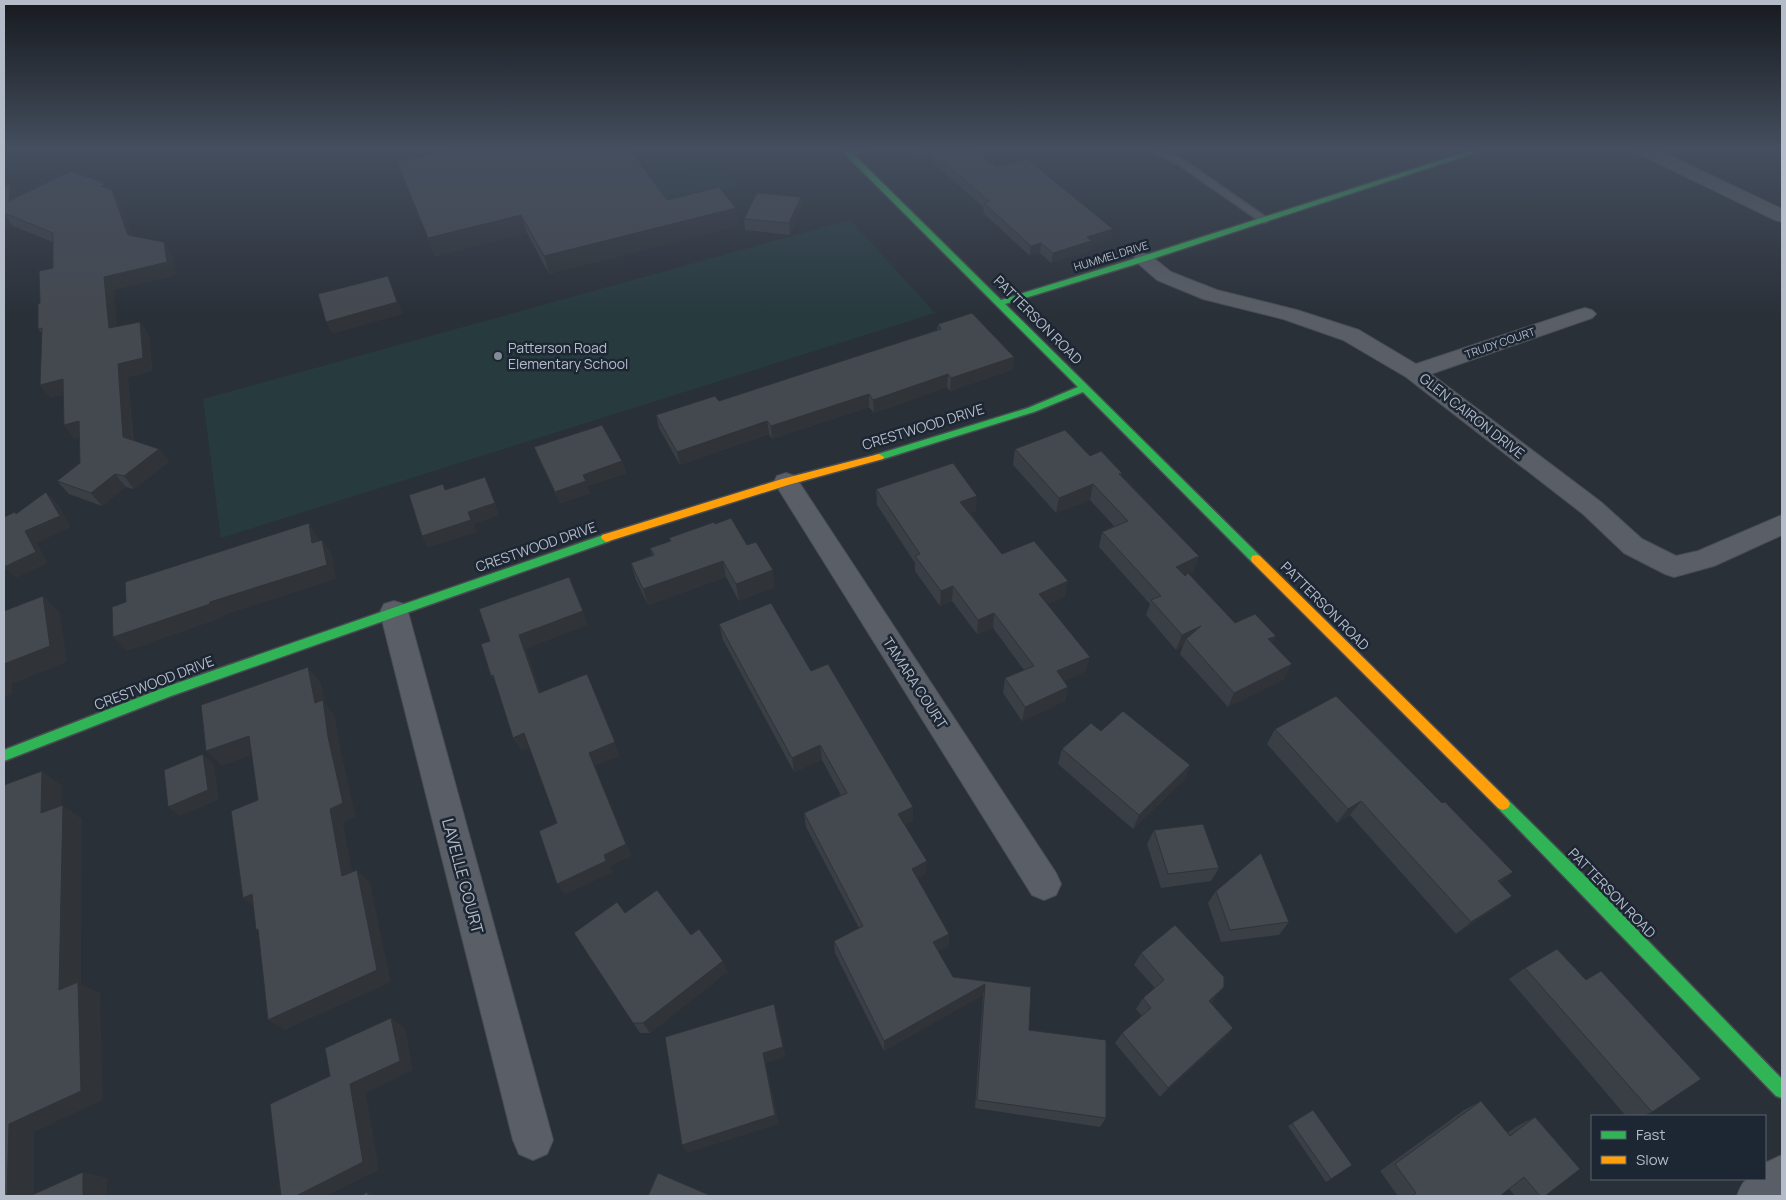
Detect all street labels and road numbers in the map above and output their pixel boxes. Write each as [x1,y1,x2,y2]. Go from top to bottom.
street label: HUMMEL DRIVE [1072,237,1150,274]
street label: PATTERSON ROAD [990,271,1087,368]
street label: TRUDY COURT [1463,323,1537,362]
street label: GLEN CAIRON DRIVE [1416,369,1529,463]
street label: CRESTWOOD DRIVE [860,399,986,454]
street label: CRESTWOOD DRIVE [473,517,599,576]
street label: PATTERSON ROAD [1277,557,1374,654]
street label: TAMARA COURT [879,633,952,733]
street label: CRESTWOOD DRIVE [91,651,216,714]
street label: LAVELLE COURT [437,816,489,937]
street label: PATTERSON ROAD [1564,844,1660,942]

